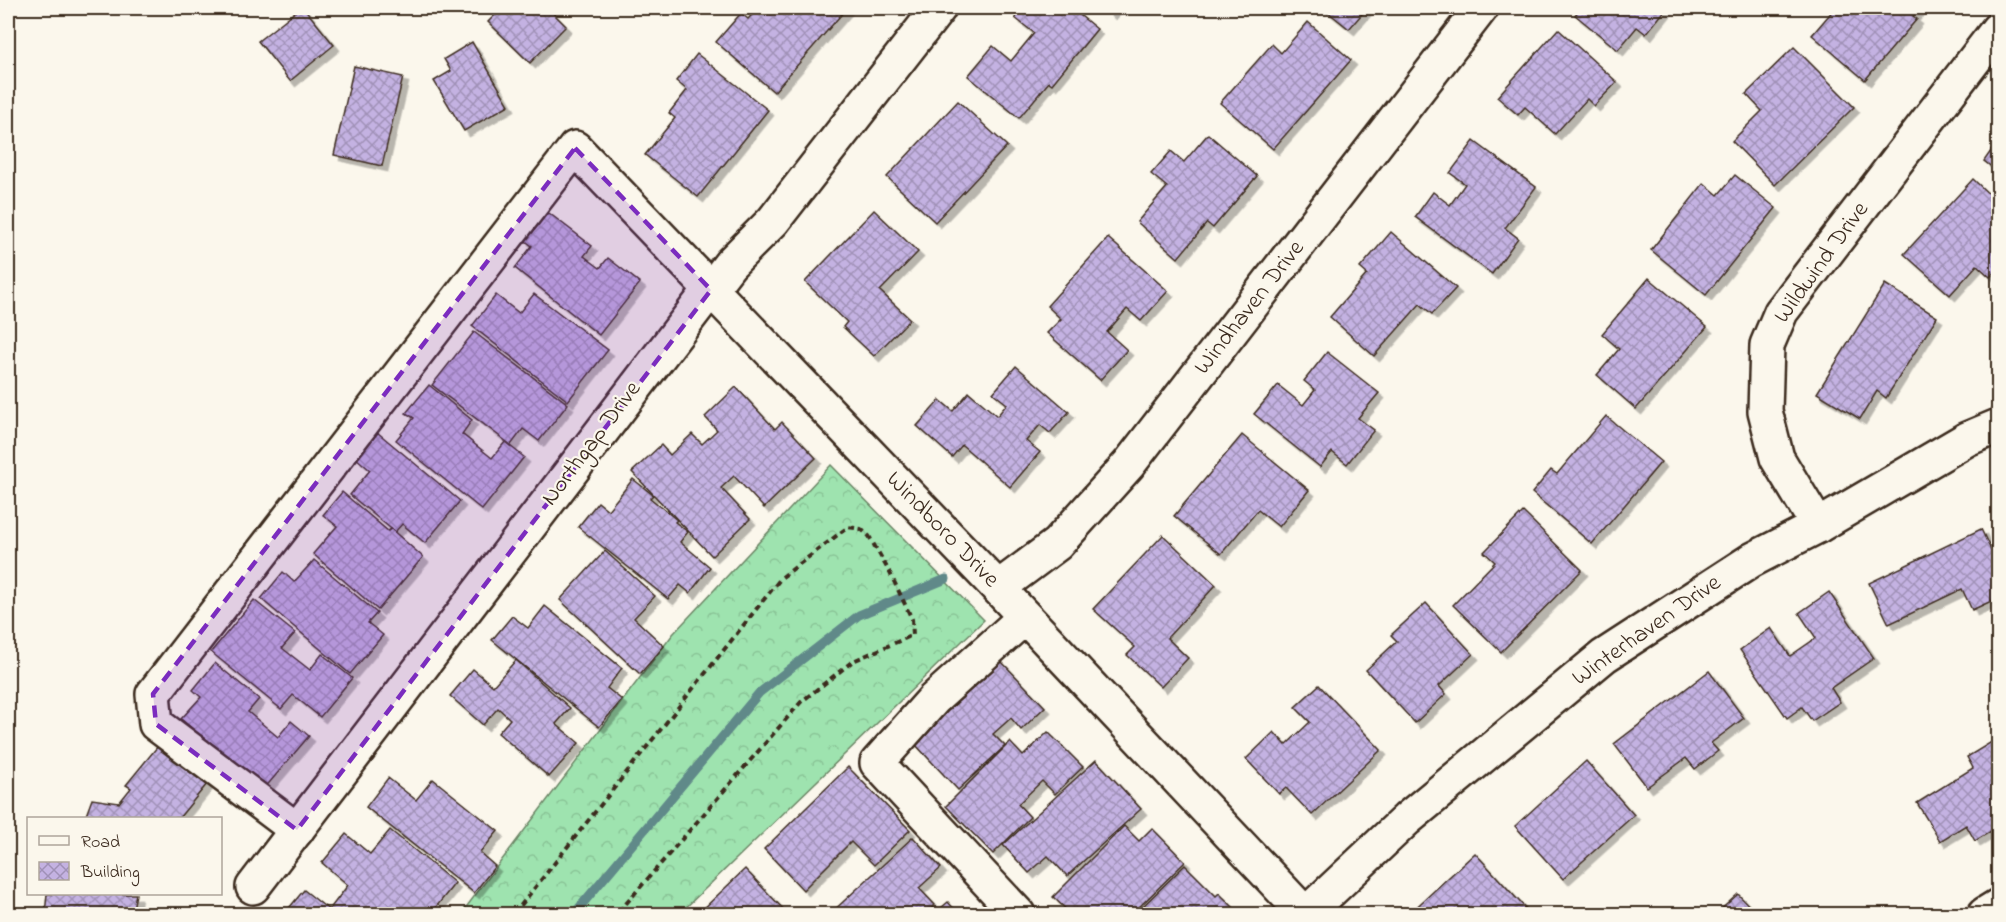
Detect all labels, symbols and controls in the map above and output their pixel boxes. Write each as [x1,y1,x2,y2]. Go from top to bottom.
street label: Wildwind Drive [1766,195,1878,331]
street label: Windhaven Drive [1186,233,1314,383]
street label: Northgap Drive [533,374,651,514]
street label: Windboro Drive [877,464,1007,597]
street label: Winterhaven Drive [1565,566,1729,696]
legend [27,817,222,895]
text: Road [81,830,120,856]
text: Building [80,860,140,887]

